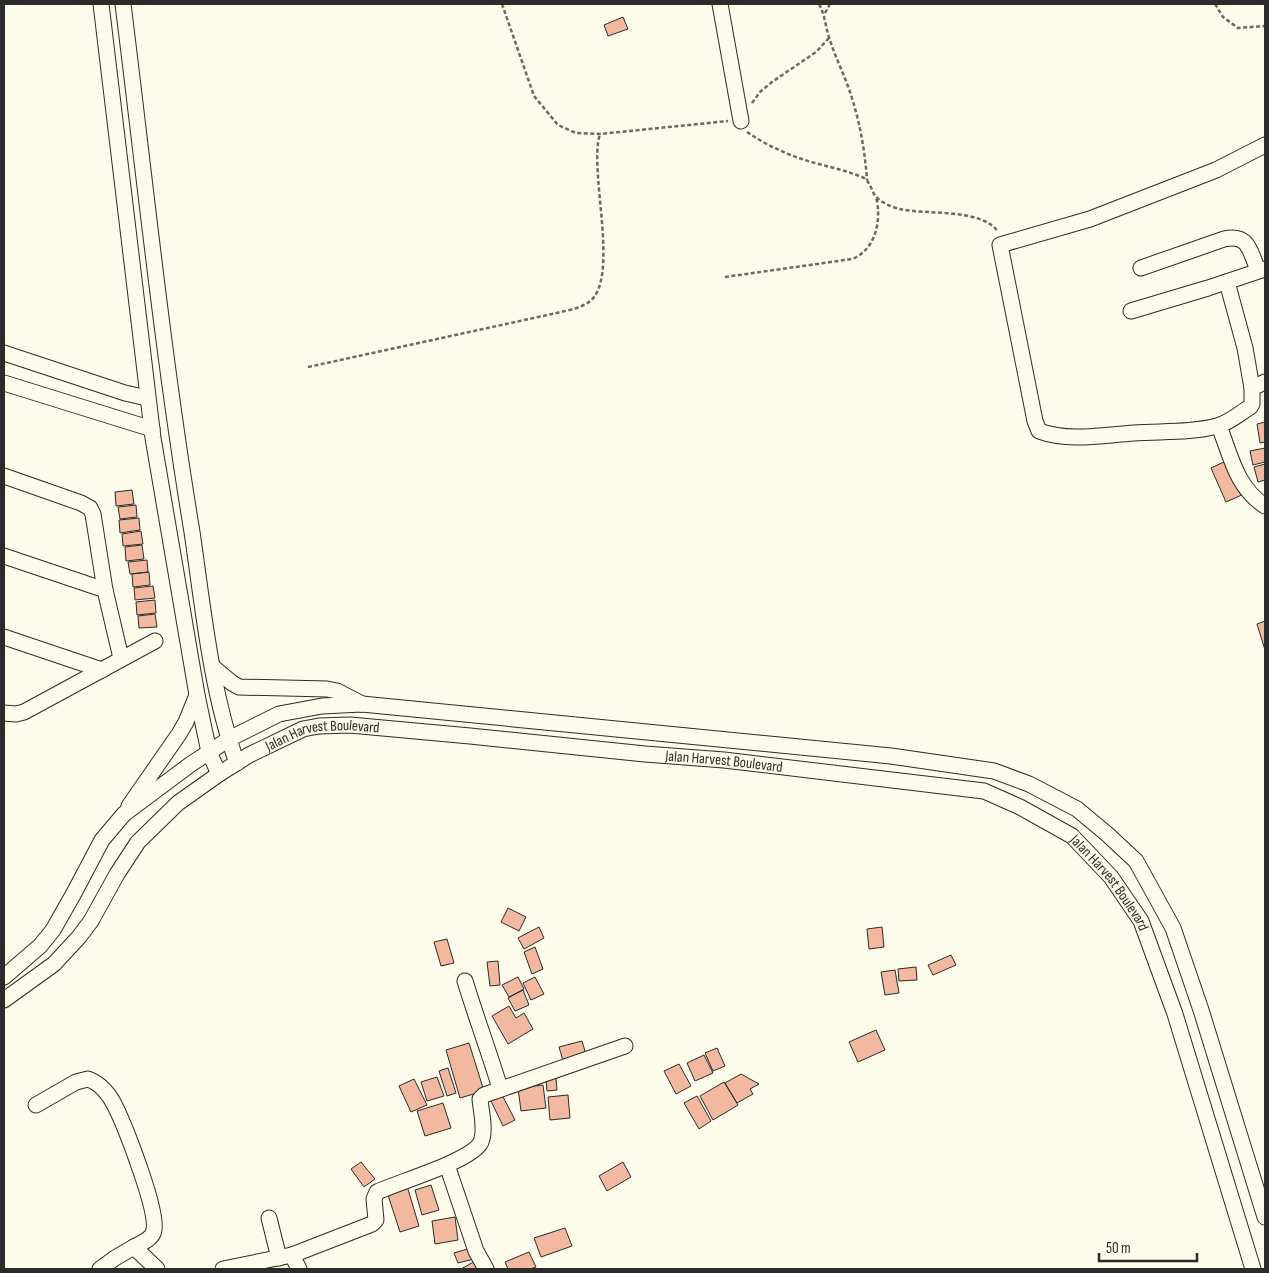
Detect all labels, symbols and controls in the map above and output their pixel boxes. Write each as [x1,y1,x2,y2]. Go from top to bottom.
street label: Jalan Harvest Boulevard [261,715,380,756]
street label: Jalan Harvest Boulevard [664,746,784,776]
street label: Jalan Harvest Boulevard [1065,830,1153,933]
scale bar [1099,1230,1196,1262]
text: 50 m [1106,1239,1131,1258]

